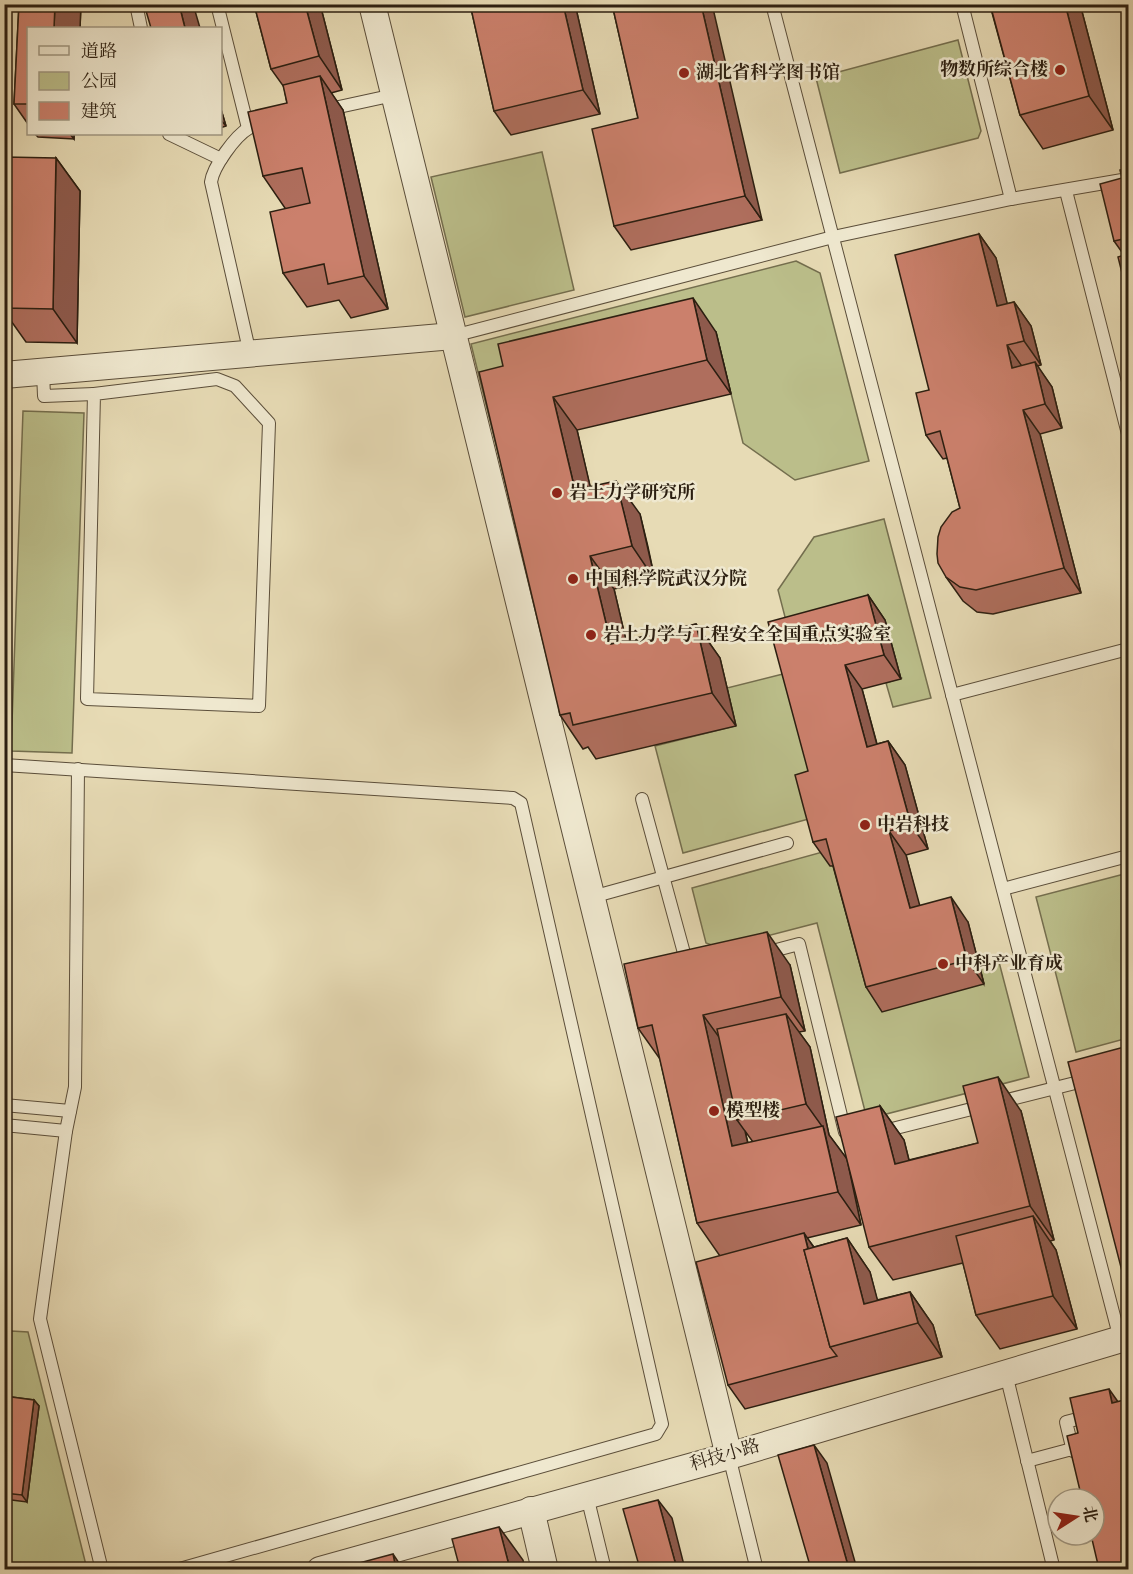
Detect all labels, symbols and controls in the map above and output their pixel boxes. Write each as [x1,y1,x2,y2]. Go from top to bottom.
legend [27,27,222,135]
text: 道路 [81,40,117,65]
place label: 物数所综合楼 [940,58,1048,83]
place label: 湖北省科学图书馆 [696,61,840,86]
marker: 物数所综合楼 [1053,63,1067,77]
marker: 湖北省科学图书馆 [677,66,691,80]
text: 公园 [81,70,117,95]
text: 建筑 [81,100,117,125]
place label: 岩土力学研究所 [569,481,696,506]
marker: 岩土力学研究所 [550,486,564,500]
place label: 中国科学院武汉分院 [585,567,747,592]
marker: 中国科学院武汉分院 [566,572,580,586]
place label: 岩土力学与工程安全全国重点实验室 [603,623,891,648]
marker: 岩土力学与工程安全全国重点实验室 [584,628,598,642]
place label: 中岩科技 [877,813,950,838]
marker: 中岩科技 [858,818,872,832]
place label: 中科产业育成 [955,952,1063,977]
marker: 中科产业育成 [936,957,950,971]
place label: 模型楼 [726,1099,780,1124]
marker: 模型楼 [707,1104,721,1118]
street label: 科技小路 [687,1434,763,1478]
north arrow [1046,1487,1106,1547]
text: 北 [1076,1504,1101,1524]

